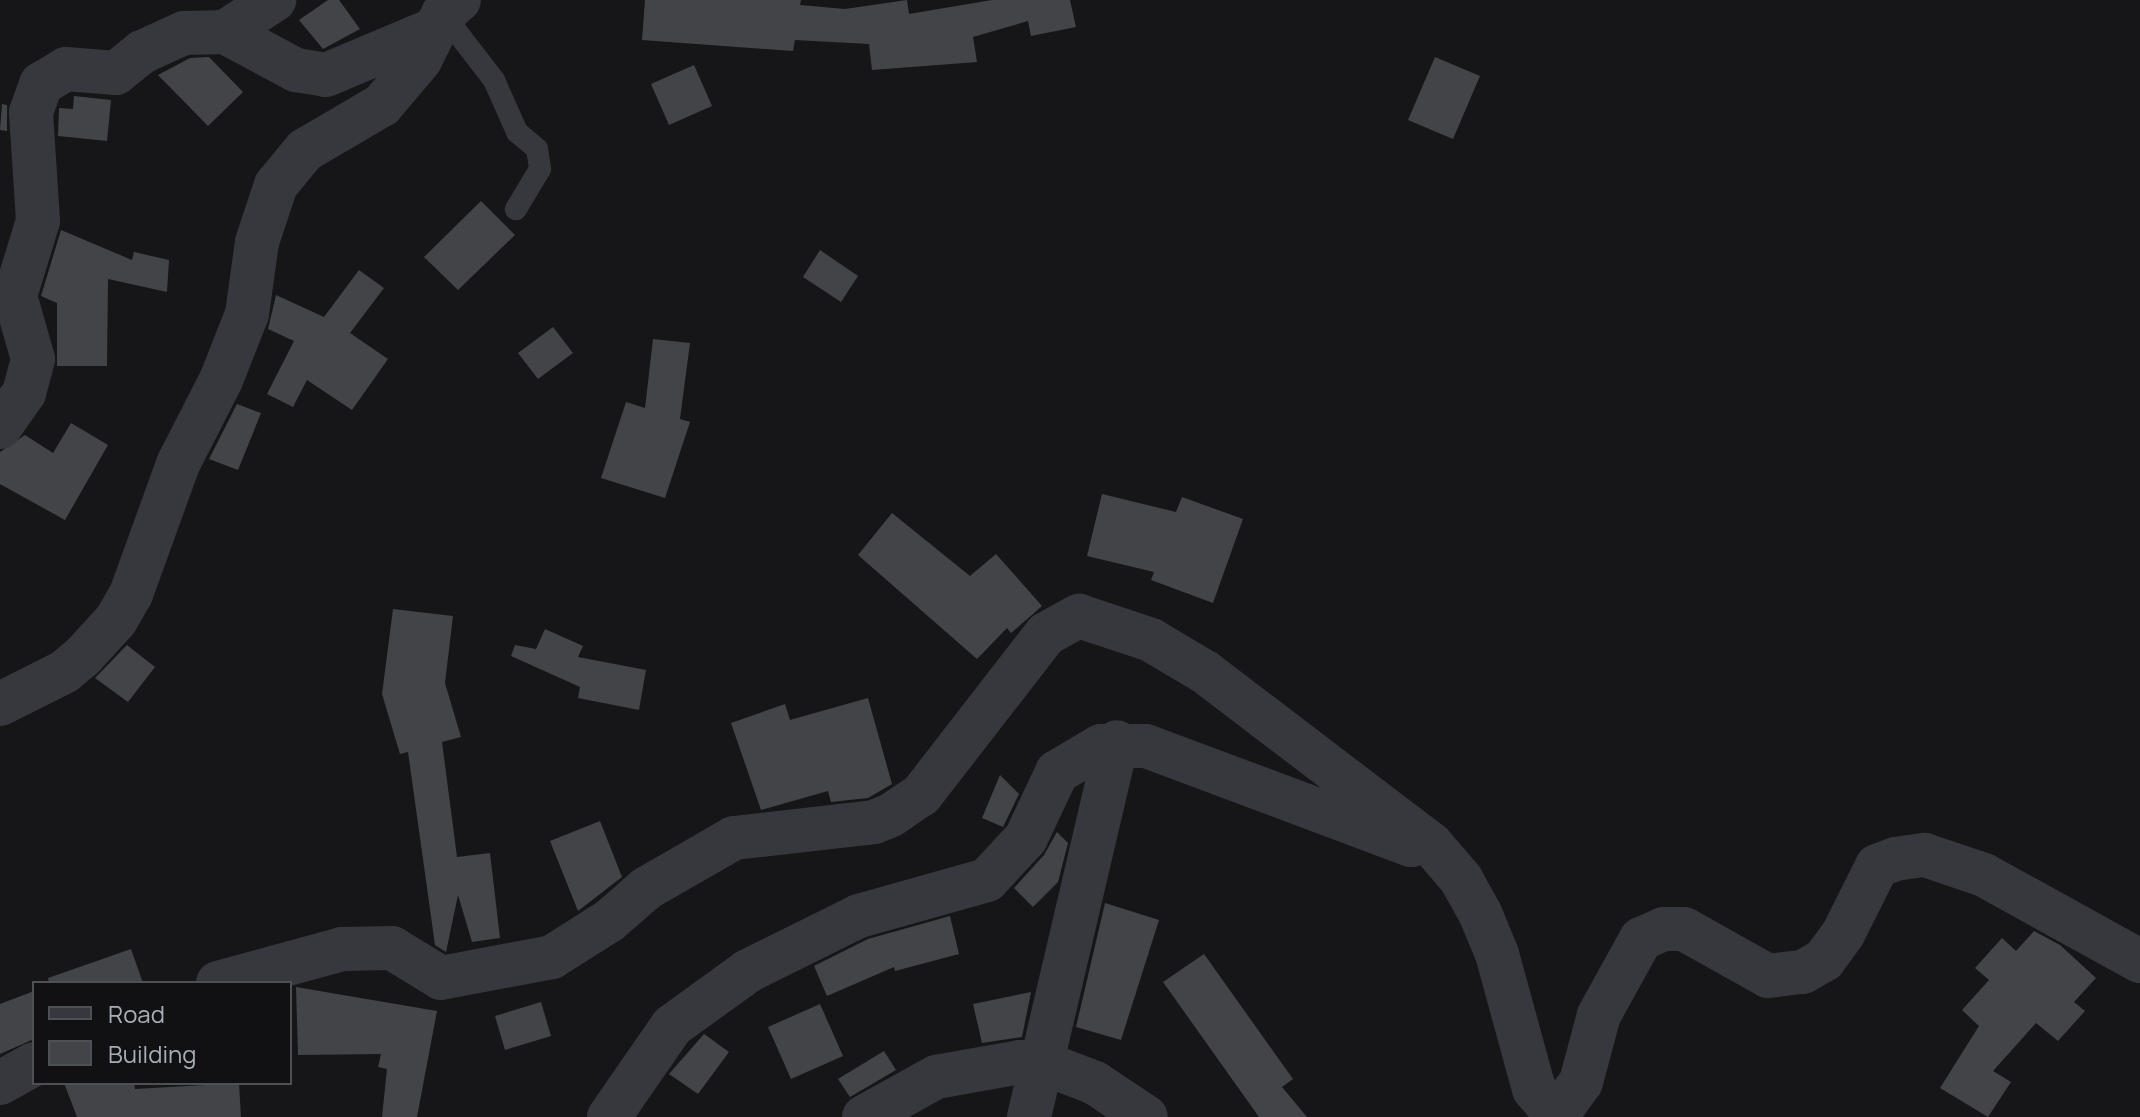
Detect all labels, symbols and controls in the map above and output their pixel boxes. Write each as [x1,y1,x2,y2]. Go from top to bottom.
legend [32,981,292,1085]
text: Road [108,997,165,1030]
text: Building [108,1037,196,1070]

